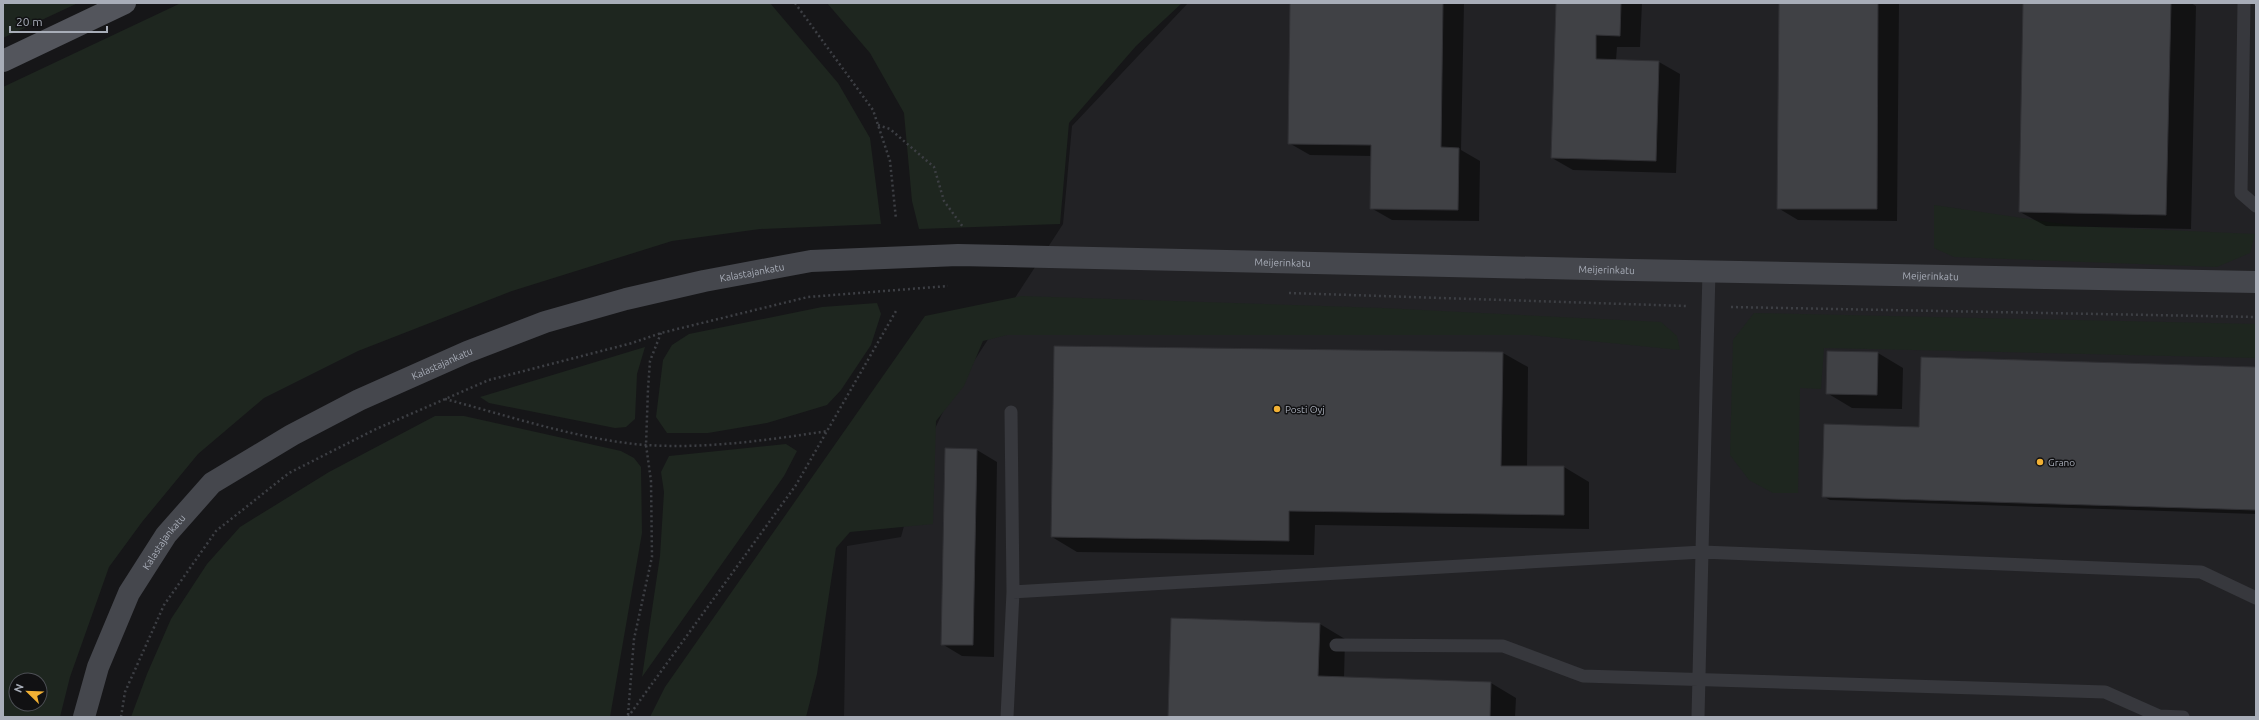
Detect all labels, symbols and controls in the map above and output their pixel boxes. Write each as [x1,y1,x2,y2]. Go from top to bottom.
scale bar [10,8,107,34]
text: 20 m [16,15,43,28]
street label: Meijerinkatu [1254,257,1311,269]
street label: Kalastajankatu [719,261,785,284]
street label: Meijerinkatu [1578,264,1635,276]
street label: Meijerinkatu [1902,270,1959,282]
street label: Kalastajankatu [410,345,474,382]
marker: Posti Oyj [1272,404,1282,414]
place label: Posti Oyj [1285,404,1325,415]
marker: Grano [2035,457,2045,467]
place label: Grano [2048,457,2075,468]
street label: Kalastajankatu [140,512,188,572]
north arrow [8,672,48,712]
text: N [12,682,26,694]

